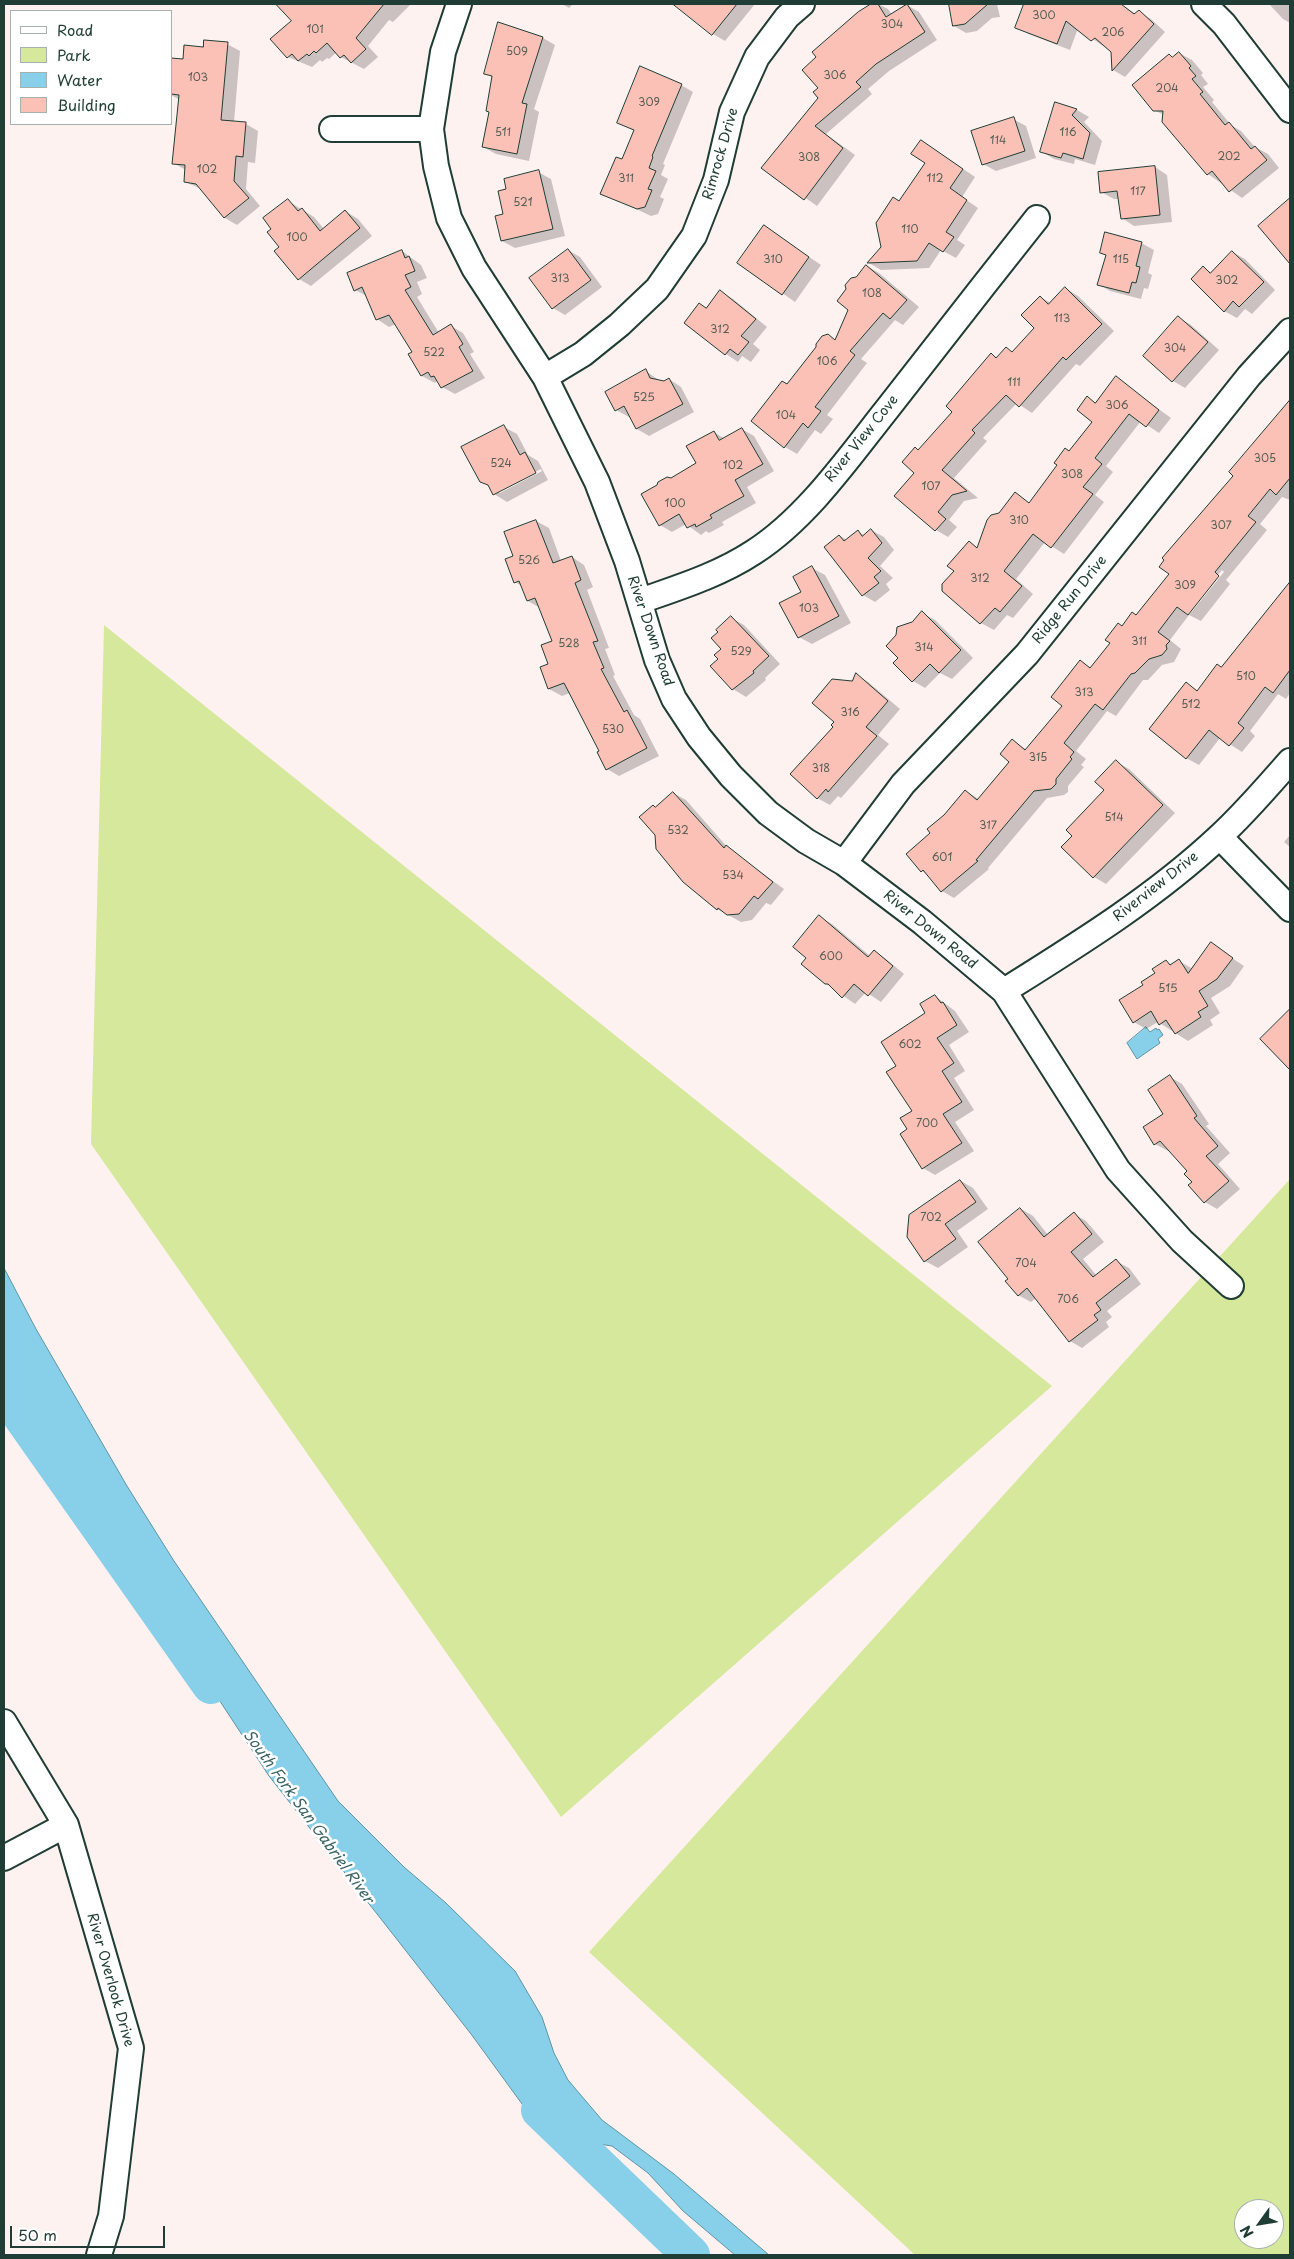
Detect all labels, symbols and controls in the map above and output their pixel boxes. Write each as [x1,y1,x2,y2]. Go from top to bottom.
house number: 300 [1032,9,1056,23]
legend [10,10,172,125]
text: Road [57,18,93,41]
house number: 304 [881,18,903,32]
house number: 101 [306,23,324,37]
house number: 206 [1102,26,1124,40]
text: Park [57,43,91,66]
house number: 509 [506,45,528,59]
text: Water [57,68,102,91]
house number: 306 [823,69,847,83]
house number: 103 [188,71,208,85]
house number: 204 [1156,82,1178,96]
text: Building [57,93,116,116]
house number: 309 [638,96,660,110]
street label: Rimrock Drive [700,106,742,202]
house number: 511 [495,126,511,140]
house number: 116 [1060,126,1076,140]
house number: 114 [990,134,1006,148]
house number: 202 [1217,150,1241,164]
house number: 308 [798,151,820,165]
house number: 102 [197,163,217,177]
house number: 311 [618,172,634,186]
house number: 112 [926,172,944,186]
house number: 117 [1130,185,1146,199]
house number: 521 [513,196,533,210]
house number: 110 [901,223,919,237]
house number: 100 [286,231,308,245]
house number: 310 [763,253,783,267]
house number: 115 [1113,253,1129,267]
house number: 313 [550,272,570,286]
house number: 302 [1216,274,1238,288]
house number: 108 [862,287,882,301]
house number: 113 [1054,312,1070,326]
house number: 312 [710,323,730,337]
house number: 304 [1164,342,1186,356]
house number: 522 [423,346,445,360]
house number: 106 [817,355,837,369]
house number: 111 [1007,376,1021,390]
house number: 525 [633,391,655,405]
street label: River View Cove [822,392,902,486]
house number: 306 [1105,399,1129,413]
house number: 104 [776,409,796,423]
house number: 305 [1254,452,1276,466]
house number: 524 [490,457,512,471]
house number: 102 [723,459,743,473]
house number: 308 [1061,468,1083,482]
house number: 107 [922,480,940,494]
house number: 100 [664,497,686,511]
house number: 310 [1009,514,1029,528]
house number: 307 [1210,519,1232,533]
street label: Ridge Run Drive [1029,553,1111,647]
house number: 526 [518,554,540,568]
house number: 312 [970,572,990,586]
street label: River Down Road [623,573,677,689]
house number: 309 [1174,579,1196,593]
house number: 103 [799,602,819,616]
house number: 311 [1131,635,1147,649]
house number: 528 [558,637,580,651]
house number: 314 [915,641,933,655]
house number: 529 [730,645,752,659]
house number: 510 [1236,670,1256,684]
house number: 313 [1074,686,1094,700]
house number: 512 [1181,698,1201,712]
house number: 316 [840,706,860,720]
house number: 530 [602,723,624,737]
house number: 315 [1029,751,1047,765]
house number: 318 [812,762,830,776]
house number: 514 [1104,811,1124,825]
house number: 317 [979,819,997,833]
house number: 532 [667,824,689,838]
street label: Riverview Drive [1110,849,1202,925]
house number: 601 [932,851,952,865]
house number: 534 [722,869,744,883]
street label: River Down Road [880,887,980,973]
house number: 600 [819,950,843,964]
house number: 515 [1158,982,1178,996]
house number: 602 [898,1038,922,1052]
house number: 700 [916,1117,938,1131]
house number: 702 [920,1211,942,1225]
house number: 704 [1015,1257,1037,1271]
house number: 706 [1057,1293,1079,1307]
water label: South Fork San Gabriel River [239,1727,377,1907]
street label: River Overlook Drive [83,1911,137,2049]
north arrow [1234,2199,1284,2249]
scale bar [12,2216,168,2248]
text: N [1235,2221,1259,2242]
text: 50 m [18,2223,57,2246]

